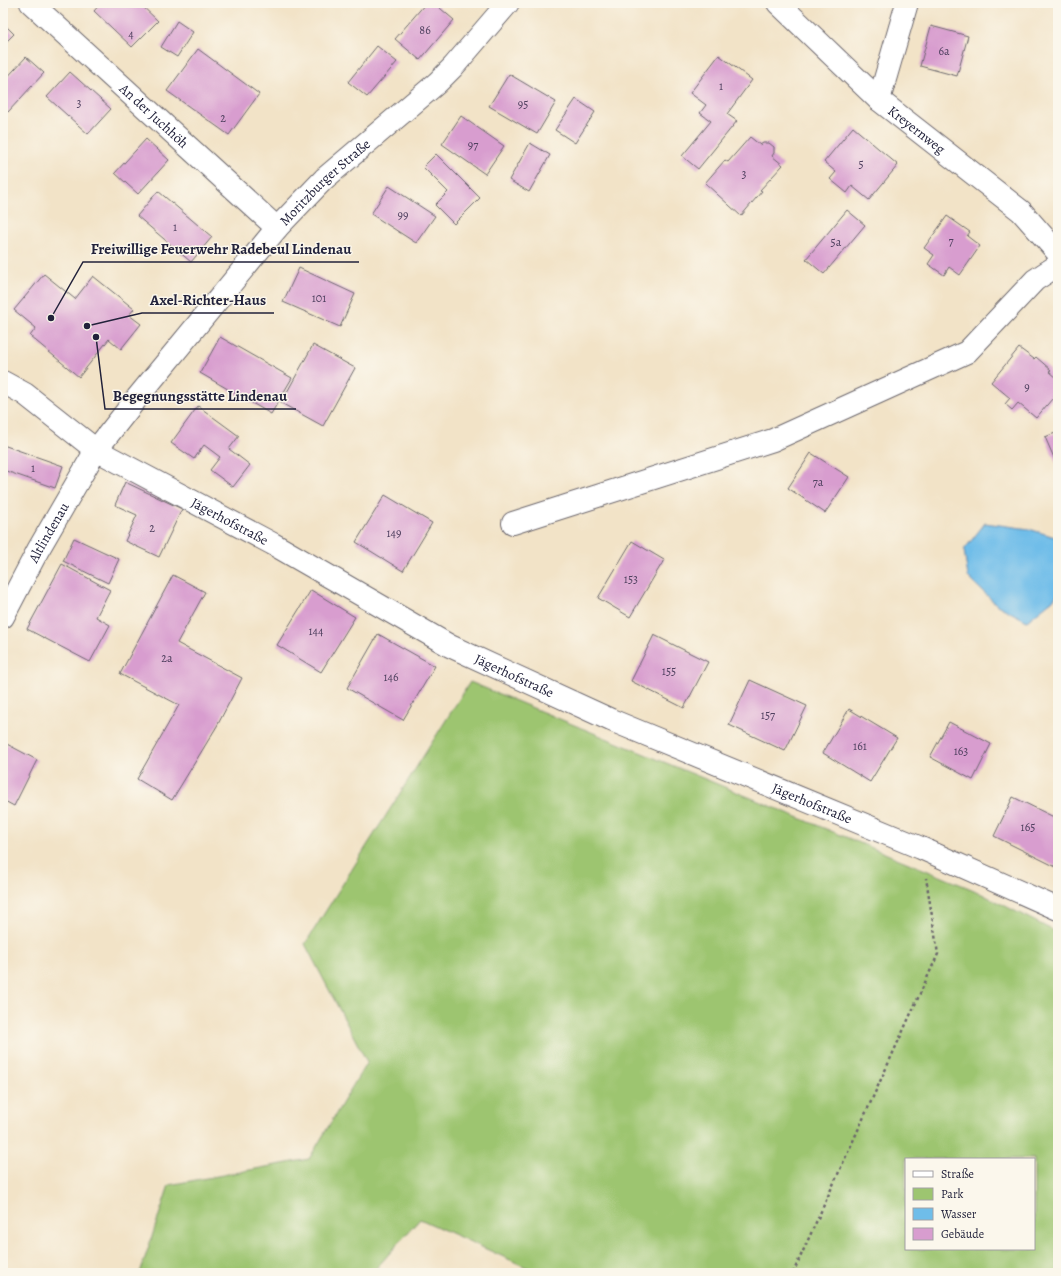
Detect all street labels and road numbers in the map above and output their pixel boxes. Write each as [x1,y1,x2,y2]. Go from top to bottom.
street label: An der Juchhöh [115,79,193,153]
street label: Kreyernweg [884,101,950,158]
street label: Moritzburger Straße [275,134,374,230]
street label: Jägerhofstraße [188,493,272,549]
street label: Altlindenau [23,498,73,567]
street label: Jägerhofstraße [472,649,557,702]
street label: Jägerhofstraße [769,778,855,828]

